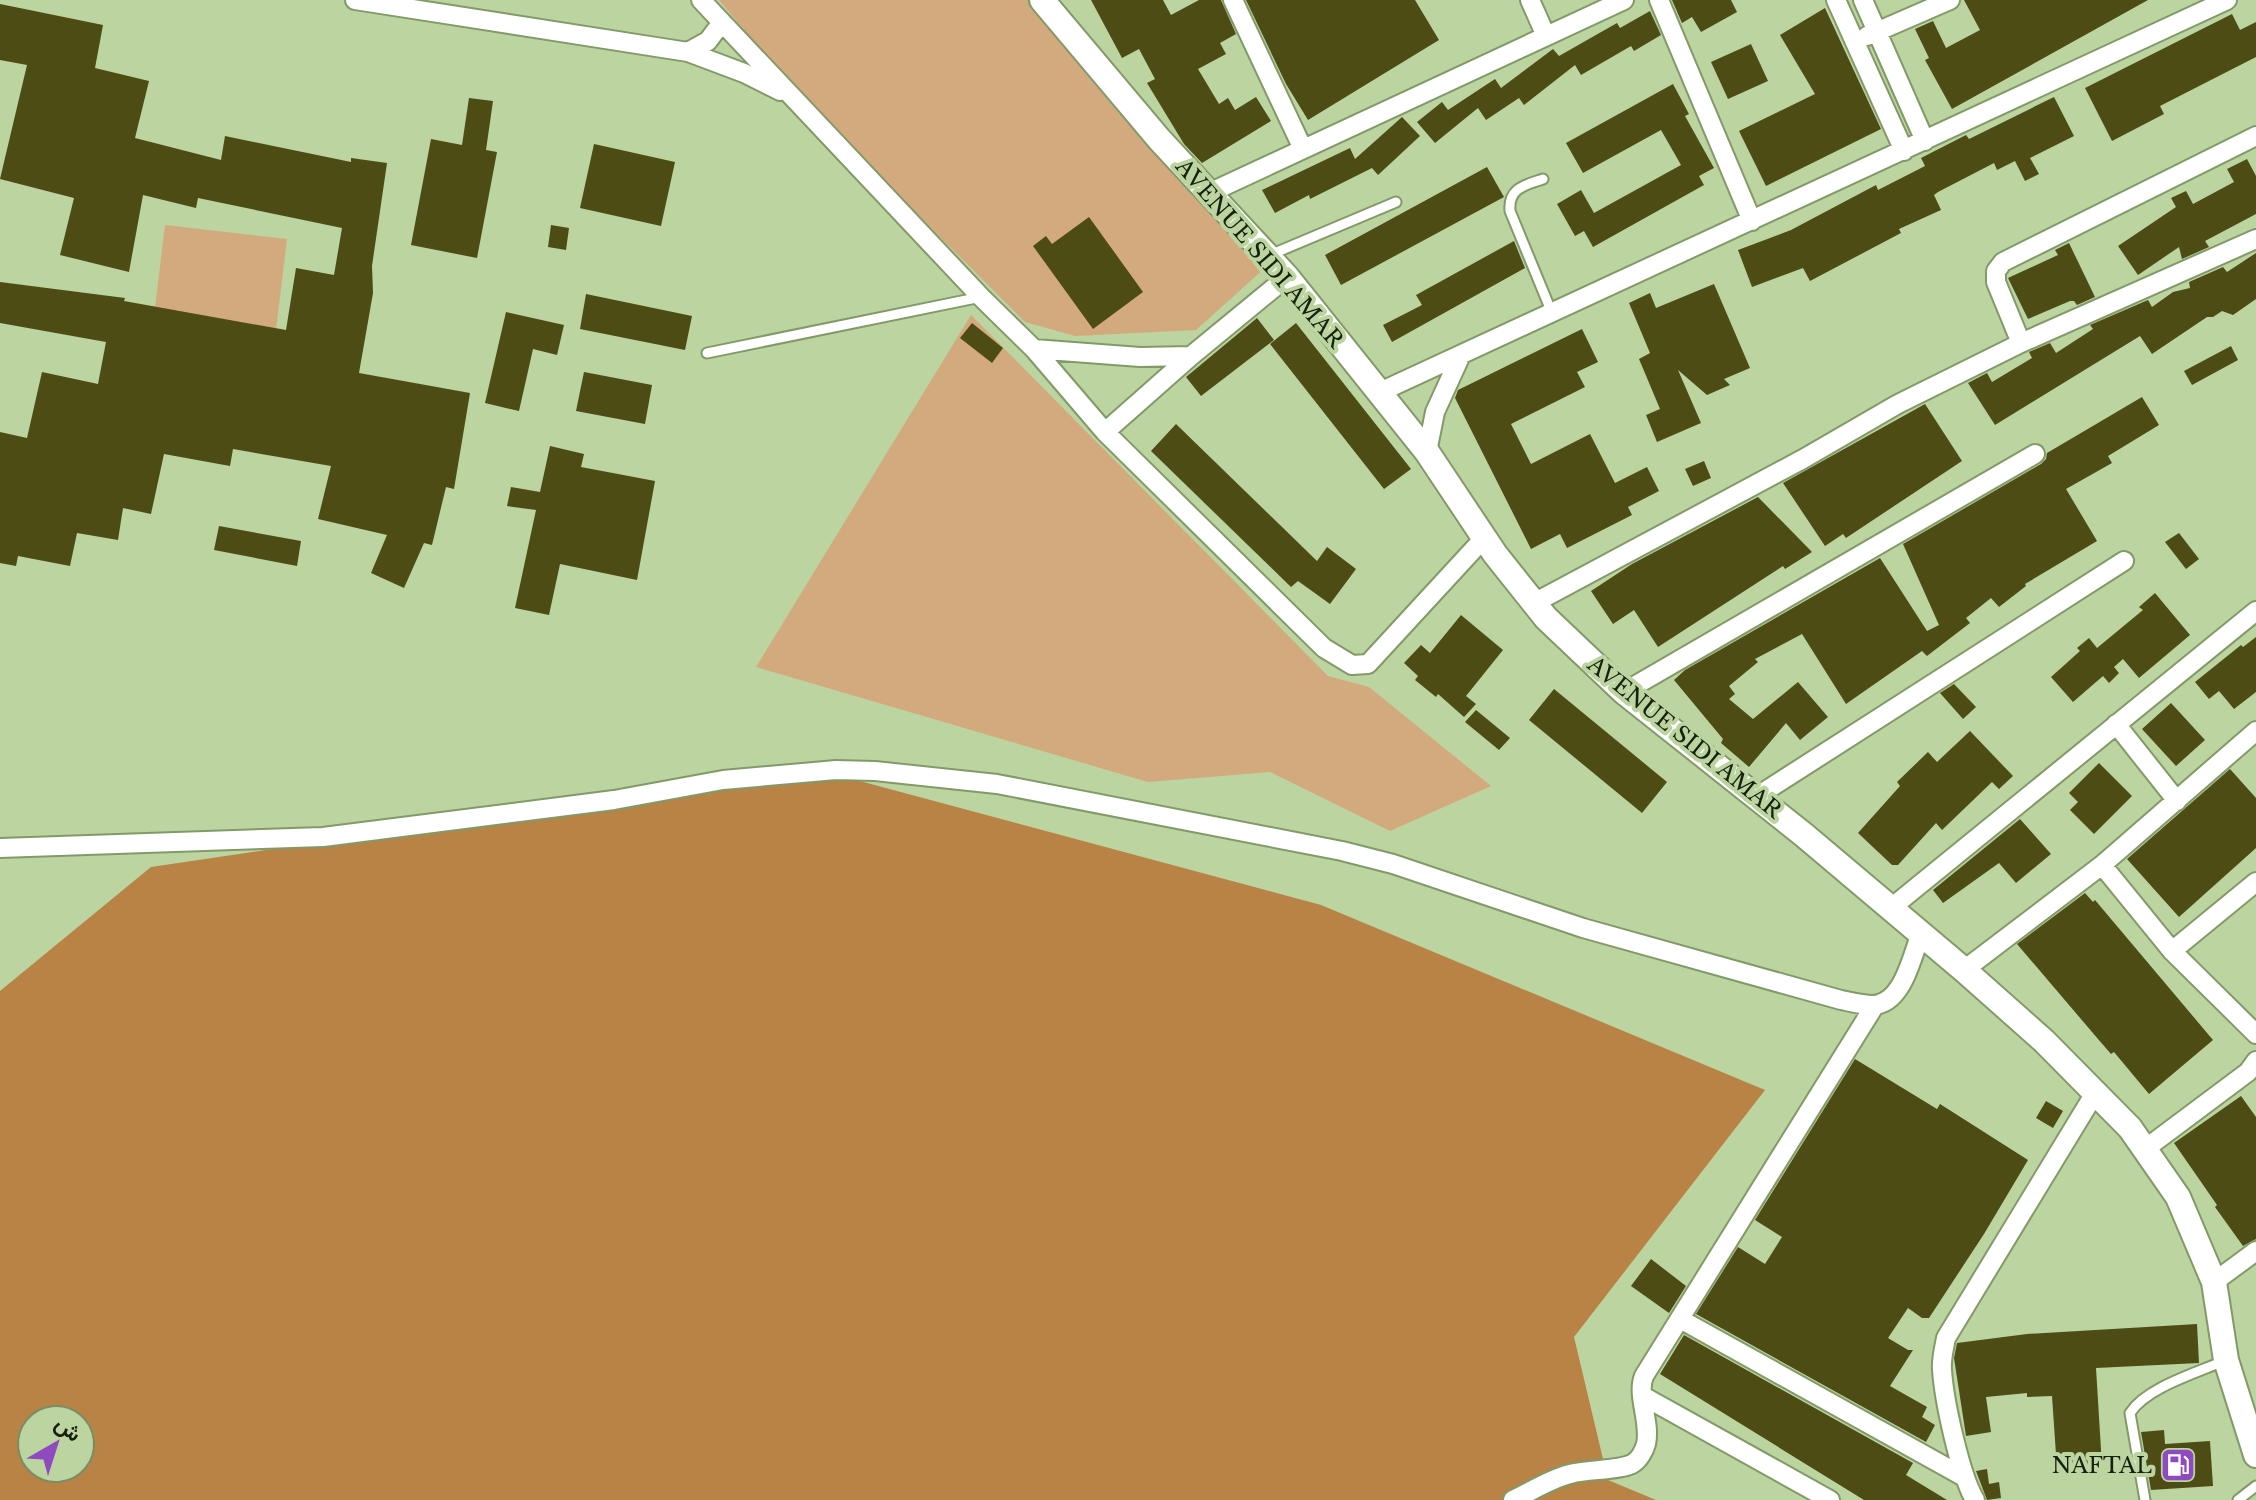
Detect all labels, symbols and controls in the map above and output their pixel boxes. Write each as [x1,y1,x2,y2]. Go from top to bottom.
street label: AVENUE SIDI AMAR [1169,152,1350,354]
street label: AVENUE SIDI AMAR [1581,650,1788,824]
north arrow [16,1404,96,1484]
text: ش [50,1410,87,1448]
fuel station icon: NAFTAL [2159,1446,2197,1484]
place label: NAFTAL [2052,1452,2152,1479]

